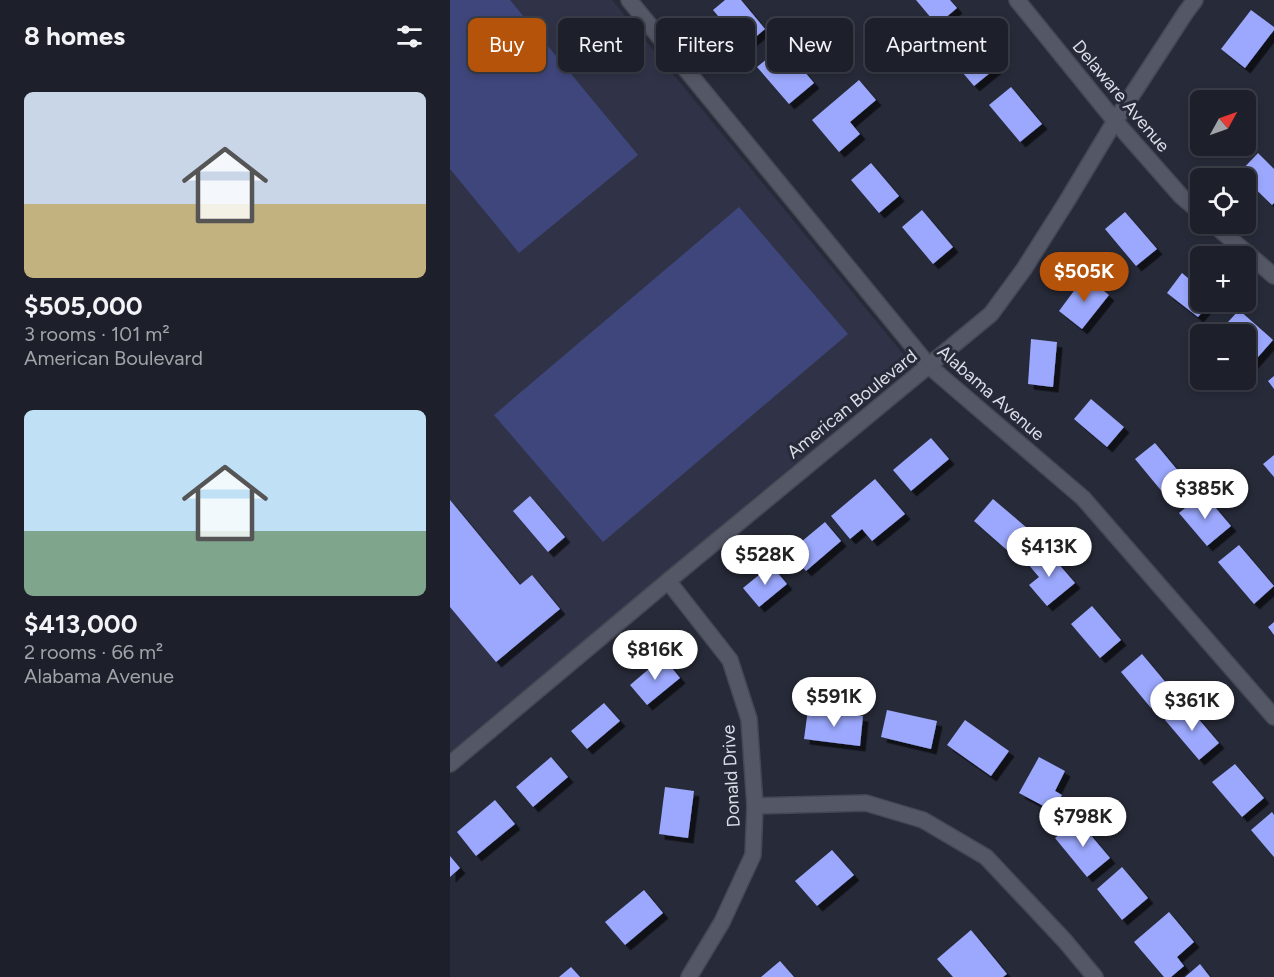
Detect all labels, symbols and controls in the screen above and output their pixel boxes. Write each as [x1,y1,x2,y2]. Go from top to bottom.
chip: Buy [468,18,546,72]
chip: Rent [558,18,644,72]
chip: Filters [656,18,755,72]
chip: New [767,18,853,72]
chip: Apartment [865,18,1008,72]
text: 8 homes [24,20,125,52]
icon: filters [393,20,426,53]
street label: Delaware Avenue [1068,35,1174,157]
north arrow [1190,90,1256,156]
map controls [1190,90,1256,390]
icon: home [171,131,279,239]
button: locate [1190,168,1256,234]
button: + [1190,246,1256,312]
pin: $505K [1042,252,1126,303]
text: $505K [1054,259,1114,283]
text: $505,000 [24,290,143,322]
text: 3 rooms · 101 m² [24,322,170,346]
button: − [1190,324,1256,390]
street label: Alabama Avenue [933,340,1049,446]
street label: American Boulevard [783,345,921,463]
text: American Boulevard [24,346,203,370]
icon: home [171,449,279,557]
pin: $385K [1163,469,1247,520]
text: $385K [1175,476,1235,500]
pin: $413K [1007,527,1091,578]
text: $413K [1021,534,1077,558]
pin: $528K [723,535,807,586]
text: $528K [735,542,795,566]
text: $413,000 [24,608,138,640]
pin: $816K [613,630,697,681]
text: $816K [627,637,683,661]
text: 2 rooms · 66 m² [24,640,163,664]
text: Alabama Avenue [24,664,174,688]
pin: $591K [792,677,876,728]
pin: $361K [1150,681,1234,732]
text: $591K [806,684,862,708]
text: $361K [1164,688,1220,712]
street label: Donald Drive [717,724,745,828]
pin: $798K [1041,797,1125,848]
text: $798K [1053,804,1113,828]

